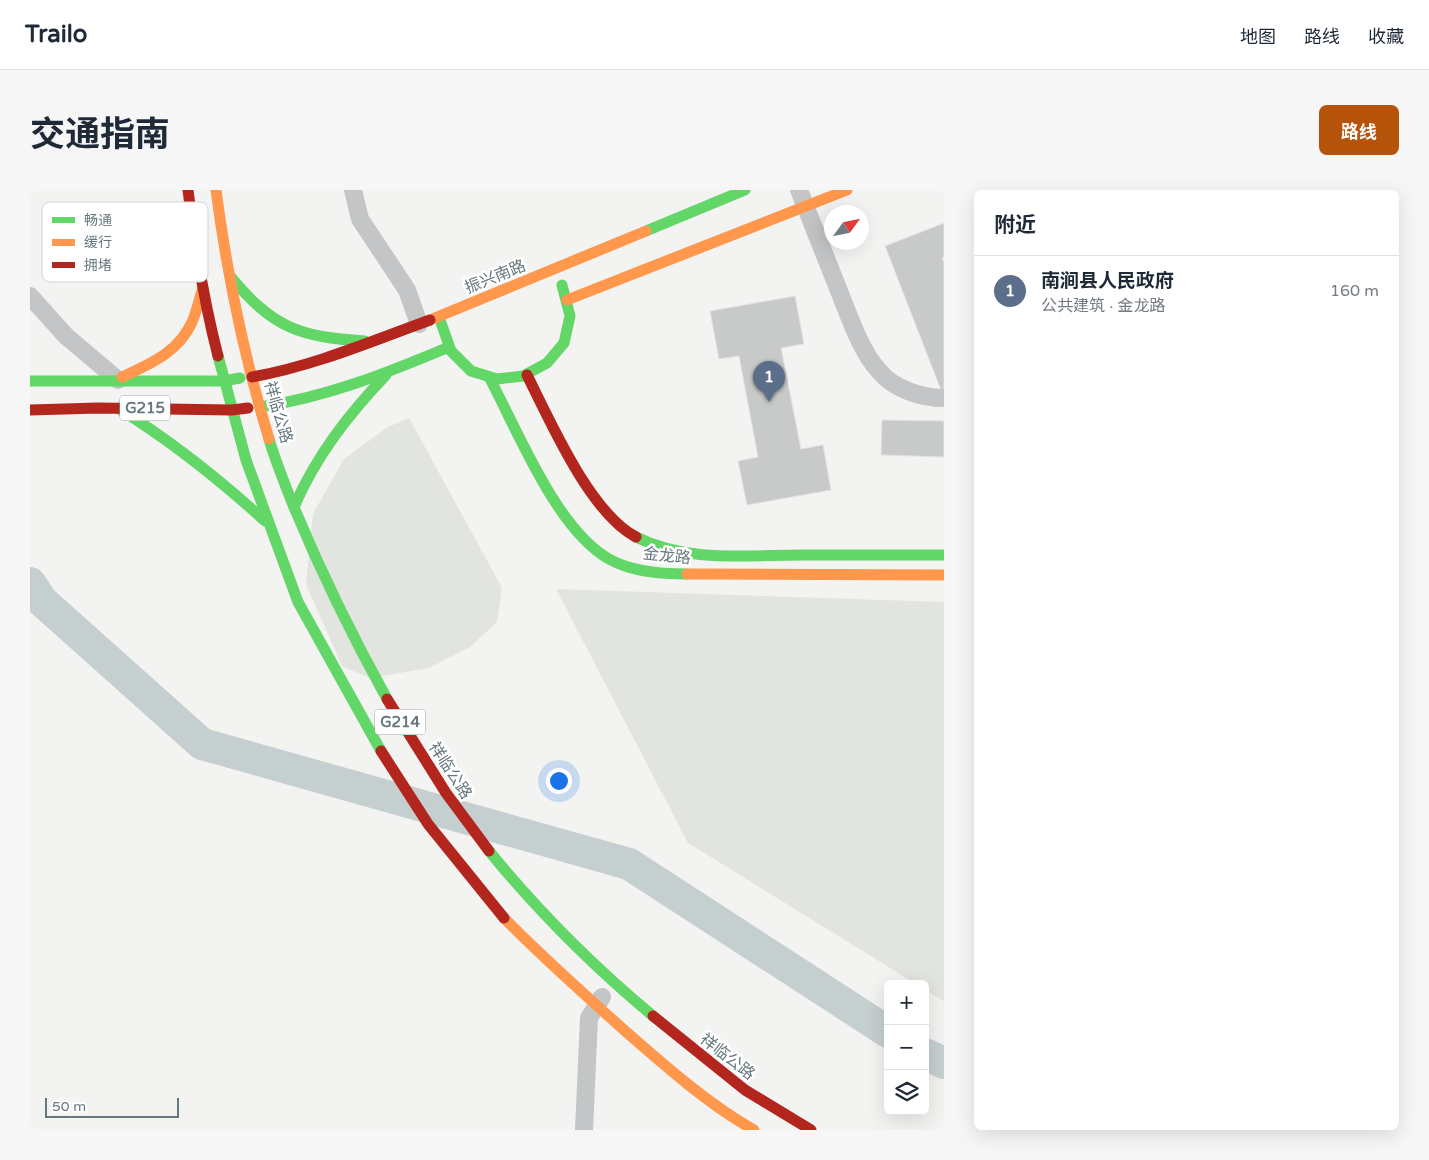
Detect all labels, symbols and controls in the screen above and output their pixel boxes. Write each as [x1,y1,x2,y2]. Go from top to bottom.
text: Trailo [25,20,87,49]
text: 地图 [1240,26,1276,48]
text: 路线 [1304,26,1340,48]
text: 收藏 [1368,26,1404,48]
button: 路线 [1319,105,1399,155]
text: 交通指南 [30,114,170,156]
legend [42,202,208,282]
north arrow [824,205,869,250]
text: 畅通 [84,212,112,229]
text: 附近 [994,213,1036,238]
text: 缓行 [84,234,112,251]
street label: 振兴南路 [462,256,529,298]
text: 拥堵 [84,257,112,274]
text: 南涧县人民政府 [1041,270,1174,292]
text: 1 [1005,281,1015,301]
text: 160 m [1330,281,1379,301]
text: 公共建筑 · 金龙路 [1041,296,1165,316]
pin: 1 [753,361,785,402]
street label: 祥临公路 [260,379,296,446]
road number: G215 [120,396,170,420]
street label: 金龙路 [642,544,692,568]
road number: G214 [375,710,425,734]
street label: 祥临公路 [424,738,476,803]
your location [546,768,572,794]
map controls [884,980,929,1115]
button: + [884,980,929,1025]
button: − [884,1025,929,1070]
street label: 祥临公路 [696,1029,759,1084]
button: layers [884,1070,929,1115]
scale bar [45,1095,179,1118]
text: 50 m [52,1098,86,1115]

